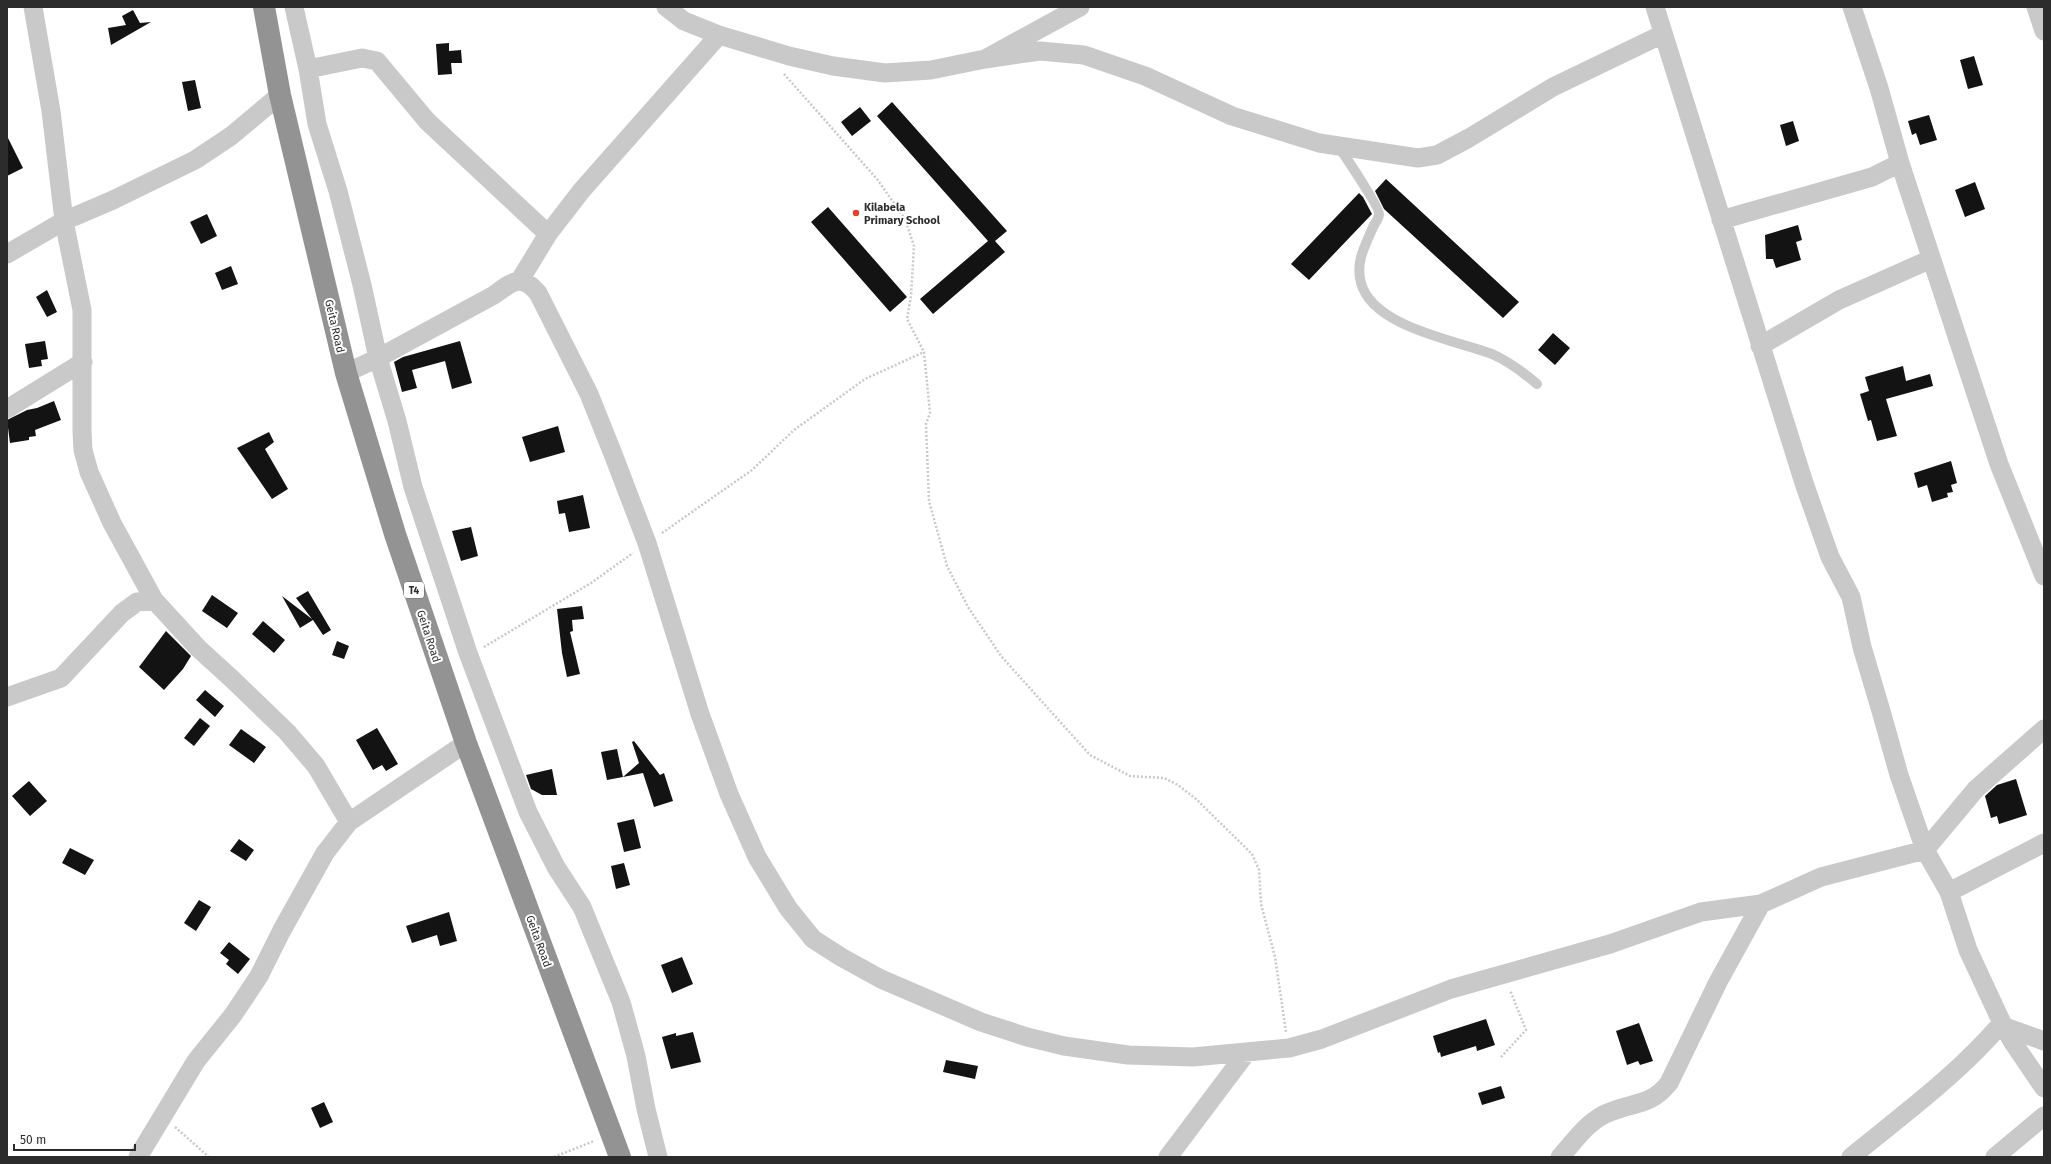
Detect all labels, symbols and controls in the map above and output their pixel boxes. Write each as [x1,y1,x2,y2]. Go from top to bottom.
place label: Kilabela Primary School [864,201,941,227]
marker: Kilabela Primary School [851,208,861,218]
street label: Geita Road [322,298,347,354]
road number: T4 [404,582,424,598]
street label: Geita Road [414,608,443,664]
street label: Geita Road [523,913,554,969]
scale bar [14,1126,135,1152]
text: 50 m [20,1133,46,1147]

